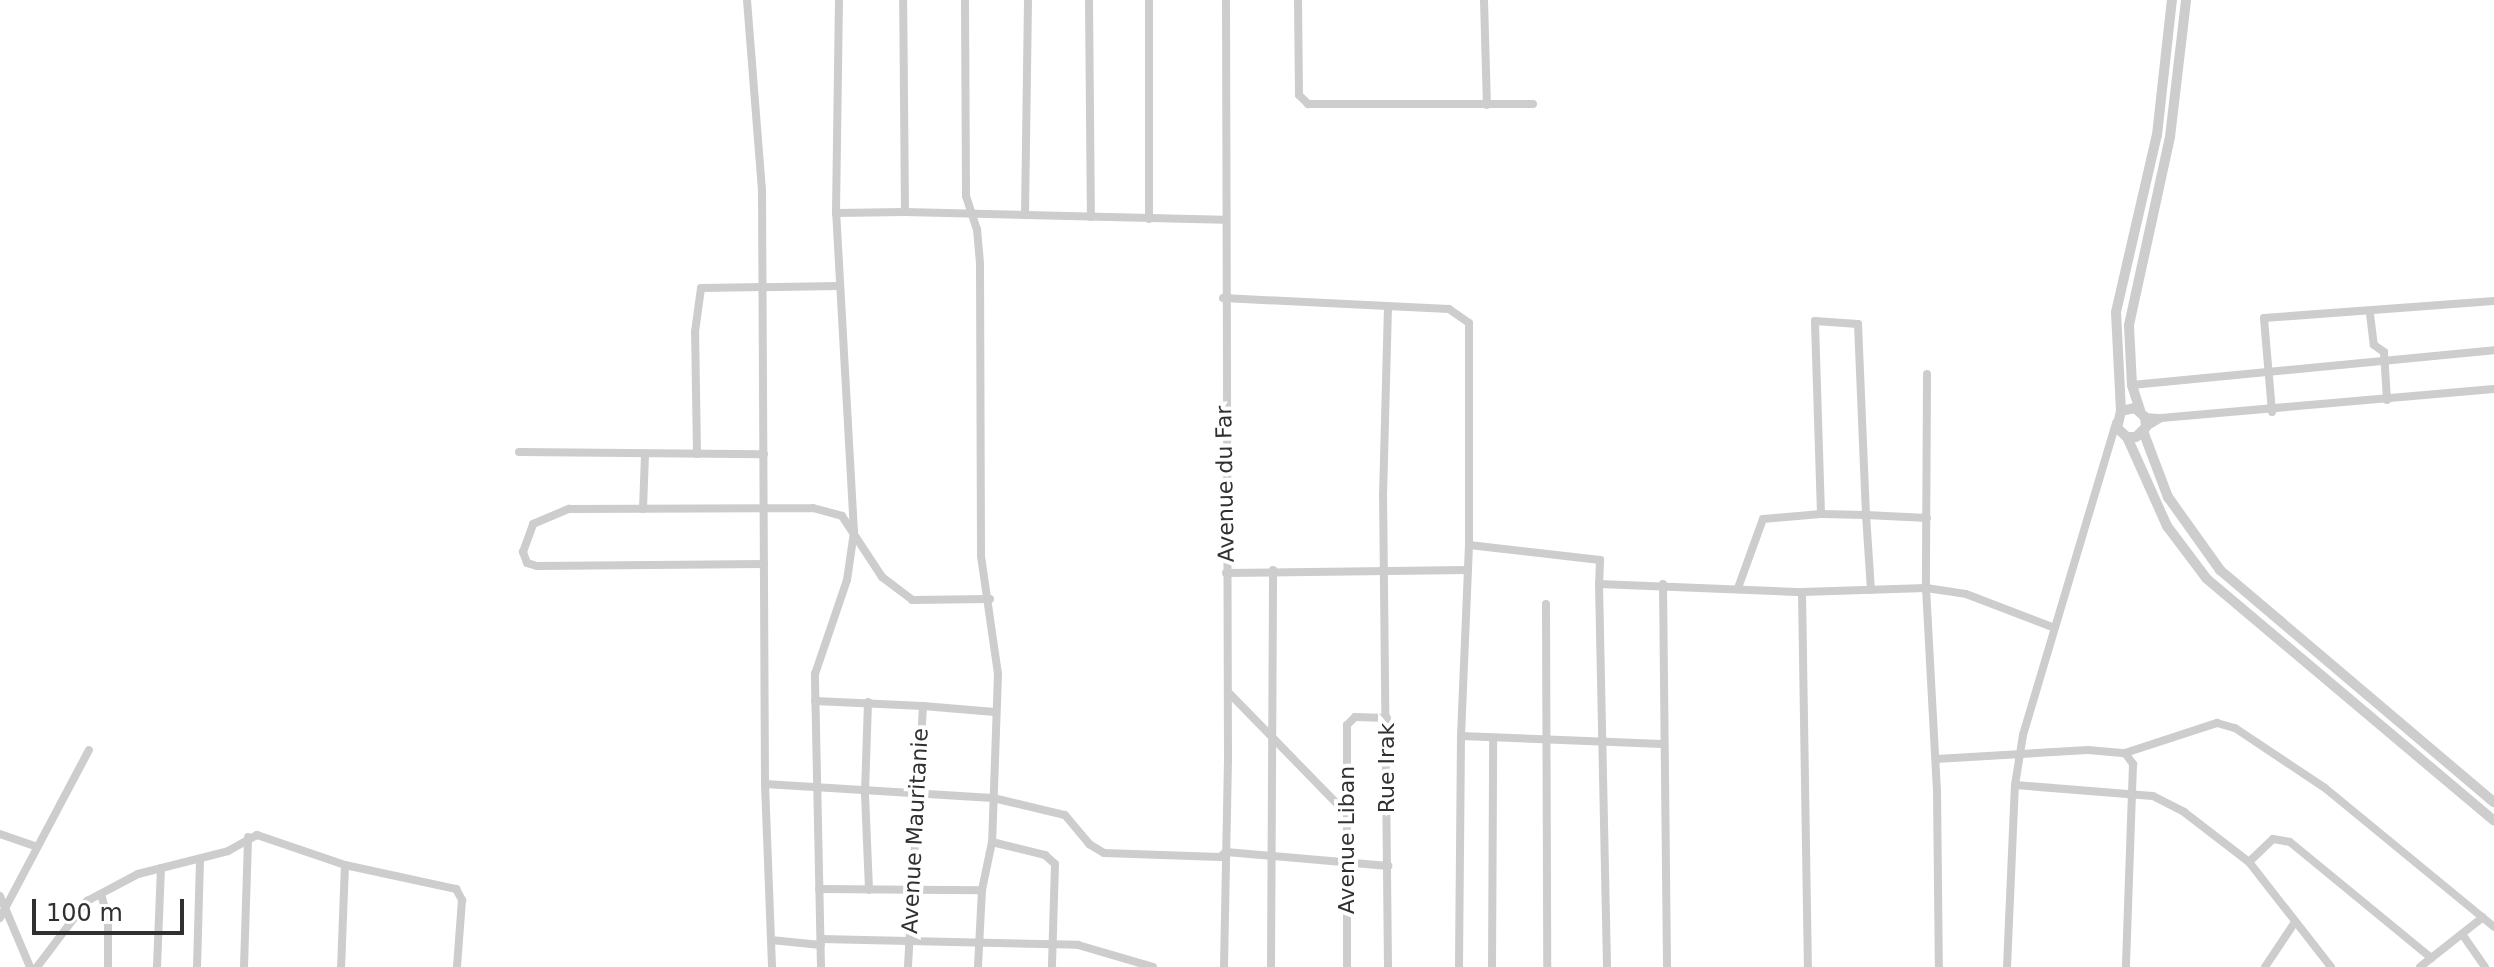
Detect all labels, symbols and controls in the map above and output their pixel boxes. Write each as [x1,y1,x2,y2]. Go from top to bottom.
street label: Avenue du Far [1210,405,1240,563]
street label: Rue Irak [1374,723,1400,813]
street label: Avenue Mauritanie [896,727,934,935]
street label: Avenue Liban [1334,766,1360,914]
scale bar [36,883,188,933]
text: 100 m [46,899,123,927]

